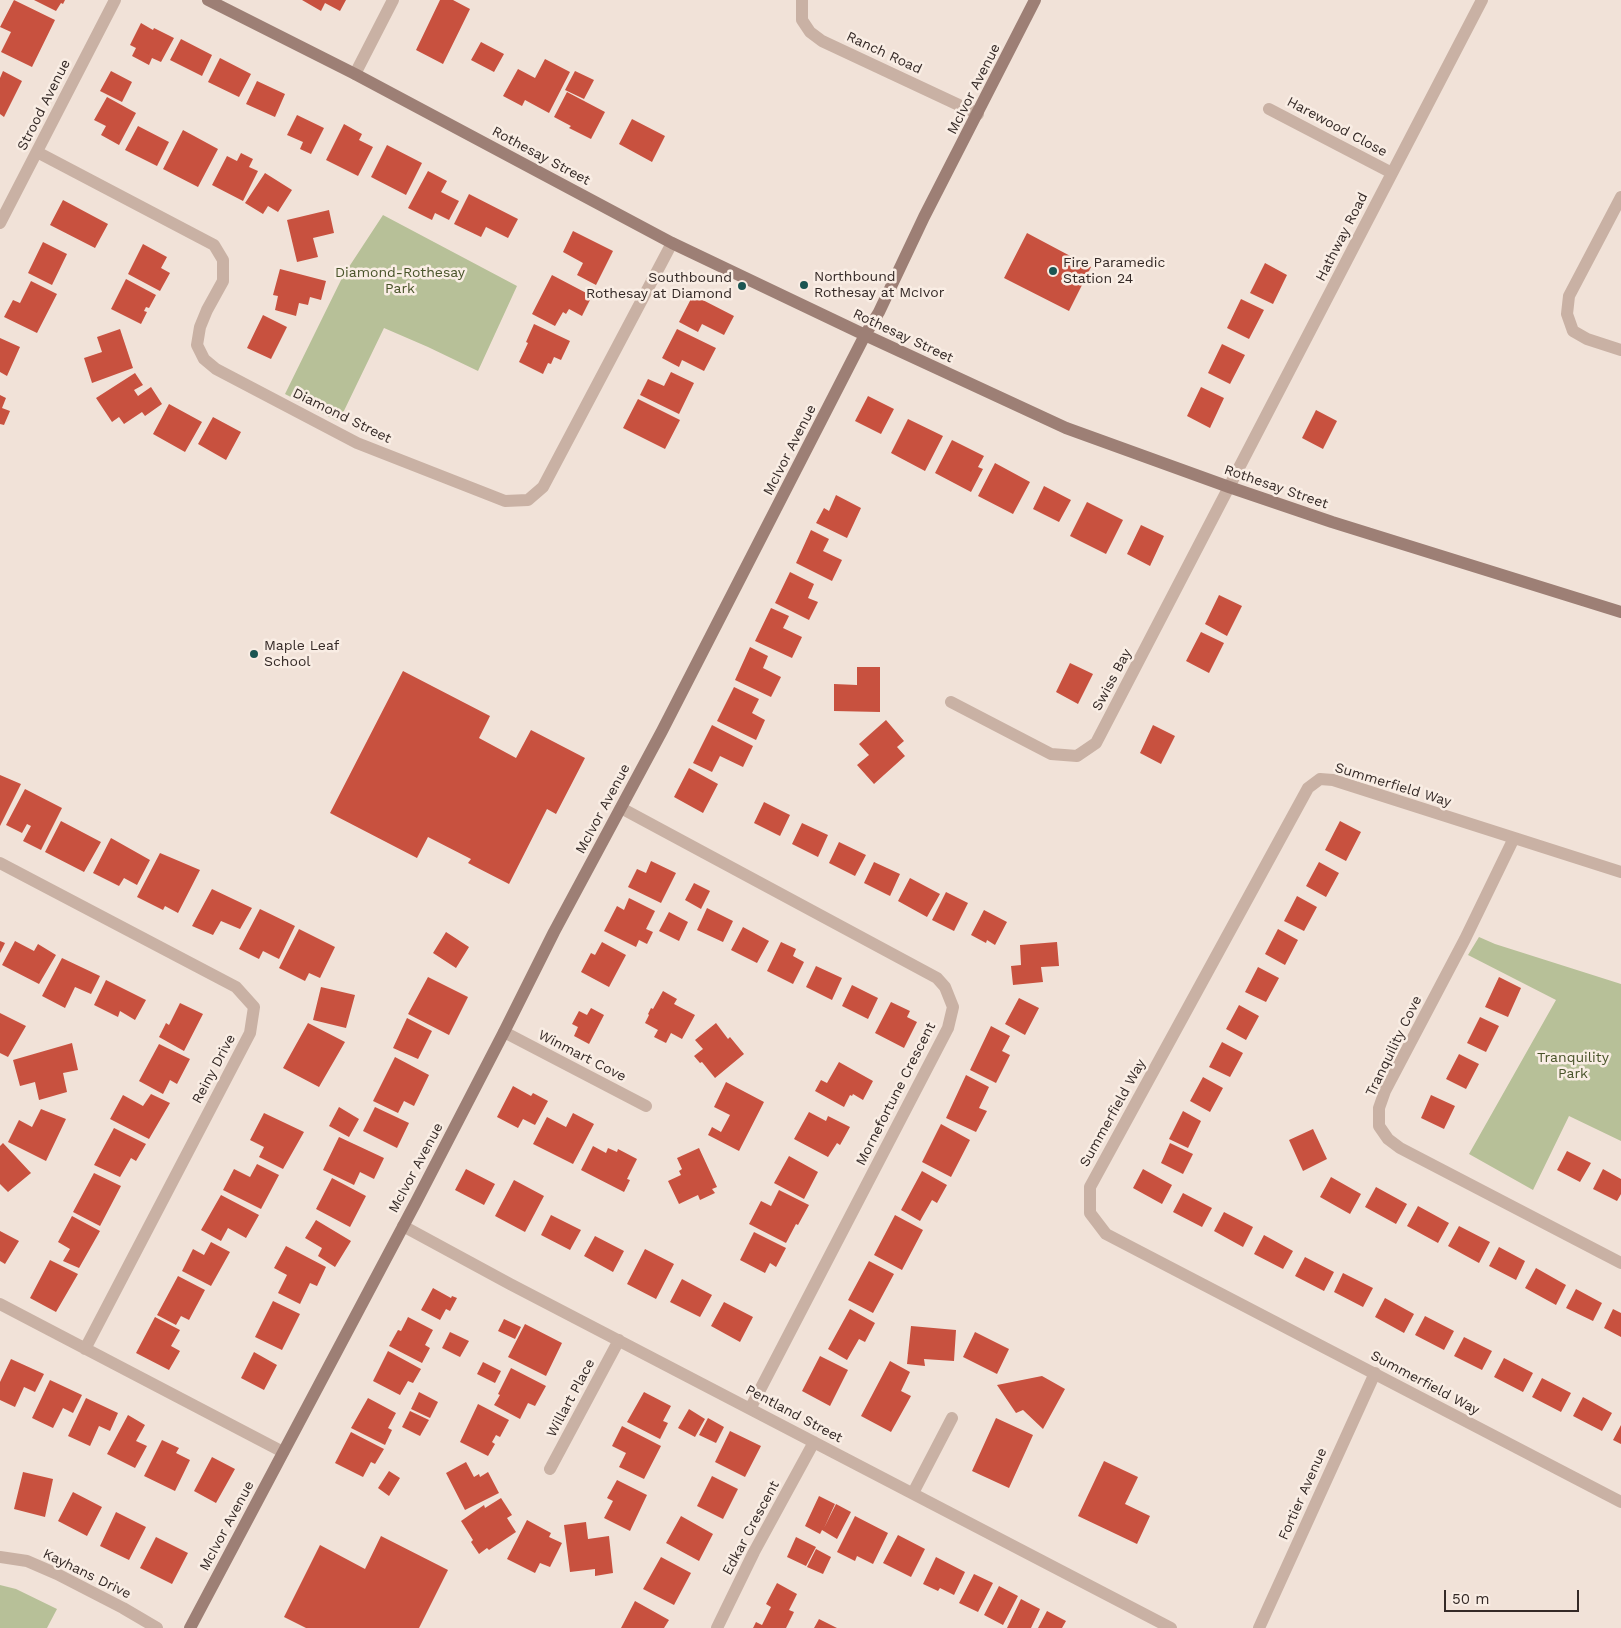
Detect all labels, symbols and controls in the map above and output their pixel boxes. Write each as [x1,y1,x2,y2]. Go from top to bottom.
street label: Ranch Road [844,28,924,78]
street label: McIvor Avenue [944,41,1004,137]
street label: Strood Avenue [14,57,74,153]
street label: Harewood Close [1284,94,1390,160]
street label: Rothesay Street [489,123,593,189]
street label: Hathway Road [1312,190,1372,284]
place label: Fire Paramedic Station 24 [1063,255,1165,288]
park label: Diamond-Rothesay Park [335,265,465,298]
marker: Fire Paramedic Station 24 [1047,265,1059,277]
place label: Northbound Rothesay at McIvor [814,269,944,302]
place label: Southbound Rothesay at Diamond [586,270,732,302]
marker: Northbound Rothesay at McIvor [798,279,810,291]
marker: Southbound Rothesay at Diamond [736,280,748,292]
street label: Rothesay Street [850,305,956,367]
street label: Diamond Street [290,385,394,447]
street label: McIvor Avenue [760,402,820,498]
street label: Rothesay Street [1222,461,1330,513]
place label: Maple Leaf School [264,638,339,670]
street label: Swiss Bay [1089,646,1135,714]
marker: Maple Leaf School [248,648,260,660]
street label: Summerfield Way [1333,759,1453,811]
street label: McIvor Avenue [572,761,634,857]
street label: Tranquility Cove [1362,993,1426,1099]
street label: Mornefortune Crescent [853,1020,939,1168]
street label: Winmart Cove [535,1027,629,1085]
street label: Reiny Drive [189,1031,239,1107]
park label: Tranquility Park [1537,1050,1609,1082]
street label: Summerfield Way [1076,1056,1150,1170]
street label: McIvor Avenue [385,1120,447,1216]
street label: Summerfield Way [1368,1347,1482,1419]
street label: Willart Place [543,1356,599,1440]
street label: Pentland Street [743,1381,845,1447]
street label: Fortier Avenue [1275,1445,1331,1543]
street label: McIvor Avenue [196,1478,258,1574]
street label: Edkar Crescent [719,1478,783,1578]
street label: Kayhans Drive [40,1545,134,1603]
scale bar [1446,1580,1581,1612]
text: 50 m [1452,1590,1489,1608]

